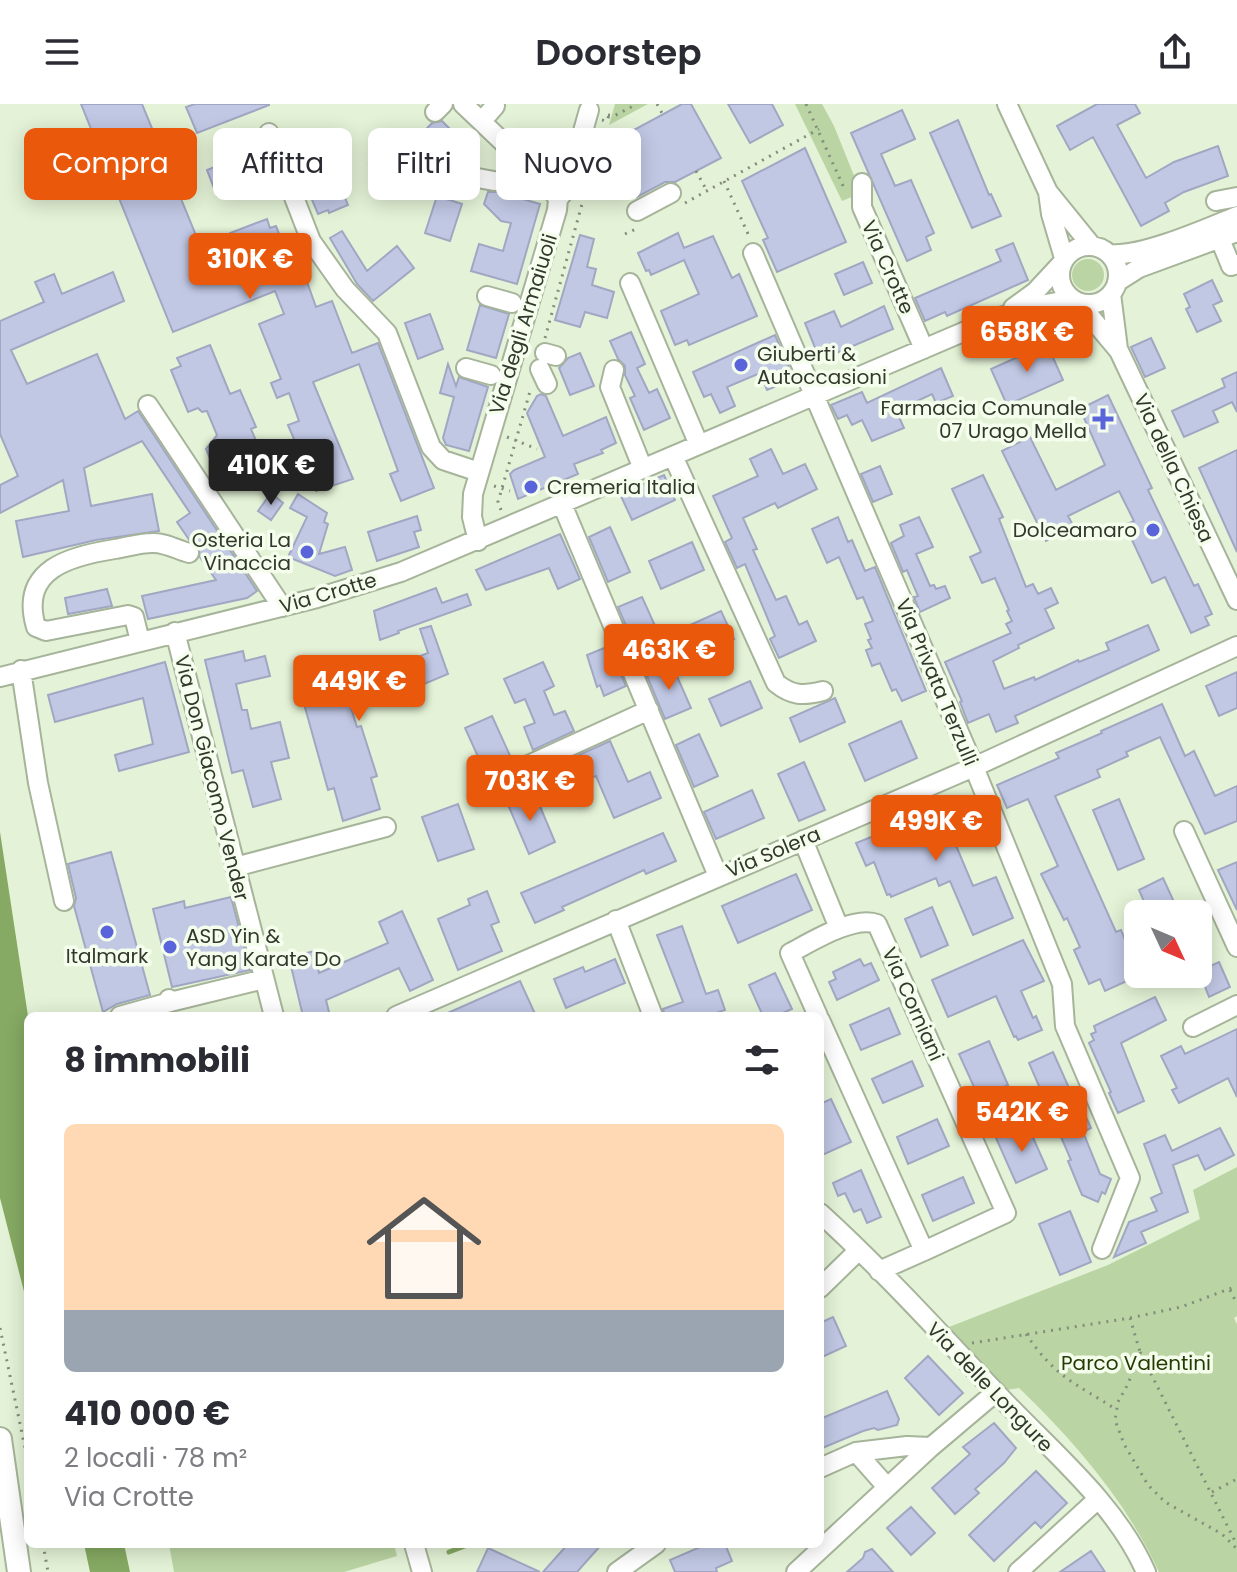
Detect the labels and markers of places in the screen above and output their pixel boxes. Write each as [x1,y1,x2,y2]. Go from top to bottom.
pin: 310K € [185,233,315,301]
pin: 658K € [962,306,1092,374]
place label: Giuberti & Autoccasioni [757,340,887,391]
marker: Giuberti & Autoccasioni [732,356,750,374]
place label: Farmacia Comunale 07 Urago Mella [881,394,1087,445]
marker: Farmacia Comunale 07 Urago Mella [1094,410,1112,428]
pin: 410K € [206,439,336,507]
place label: Cremeria Italia [547,473,696,501]
marker: Cremeria Italia [522,478,540,496]
place label: Dolceamaro [1013,516,1137,544]
marker: Dolceamaro [1144,521,1162,539]
place label: Osteria La Vinaccia [192,526,291,577]
marker: Osteria La Vinaccia [298,543,316,561]
pin: 463K € [604,624,734,692]
pin: 449K € [294,655,424,723]
pin: 703K € [465,755,595,823]
pin: 499K € [871,795,1001,863]
place label: ASD Yin & Yang Karate Do [186,922,341,973]
marker: Italmark [98,923,116,941]
marker: ASD Yin & Yang Karate Do [161,938,179,956]
place label: Italmark [66,942,149,970]
pin: 542K € [957,1086,1087,1154]

